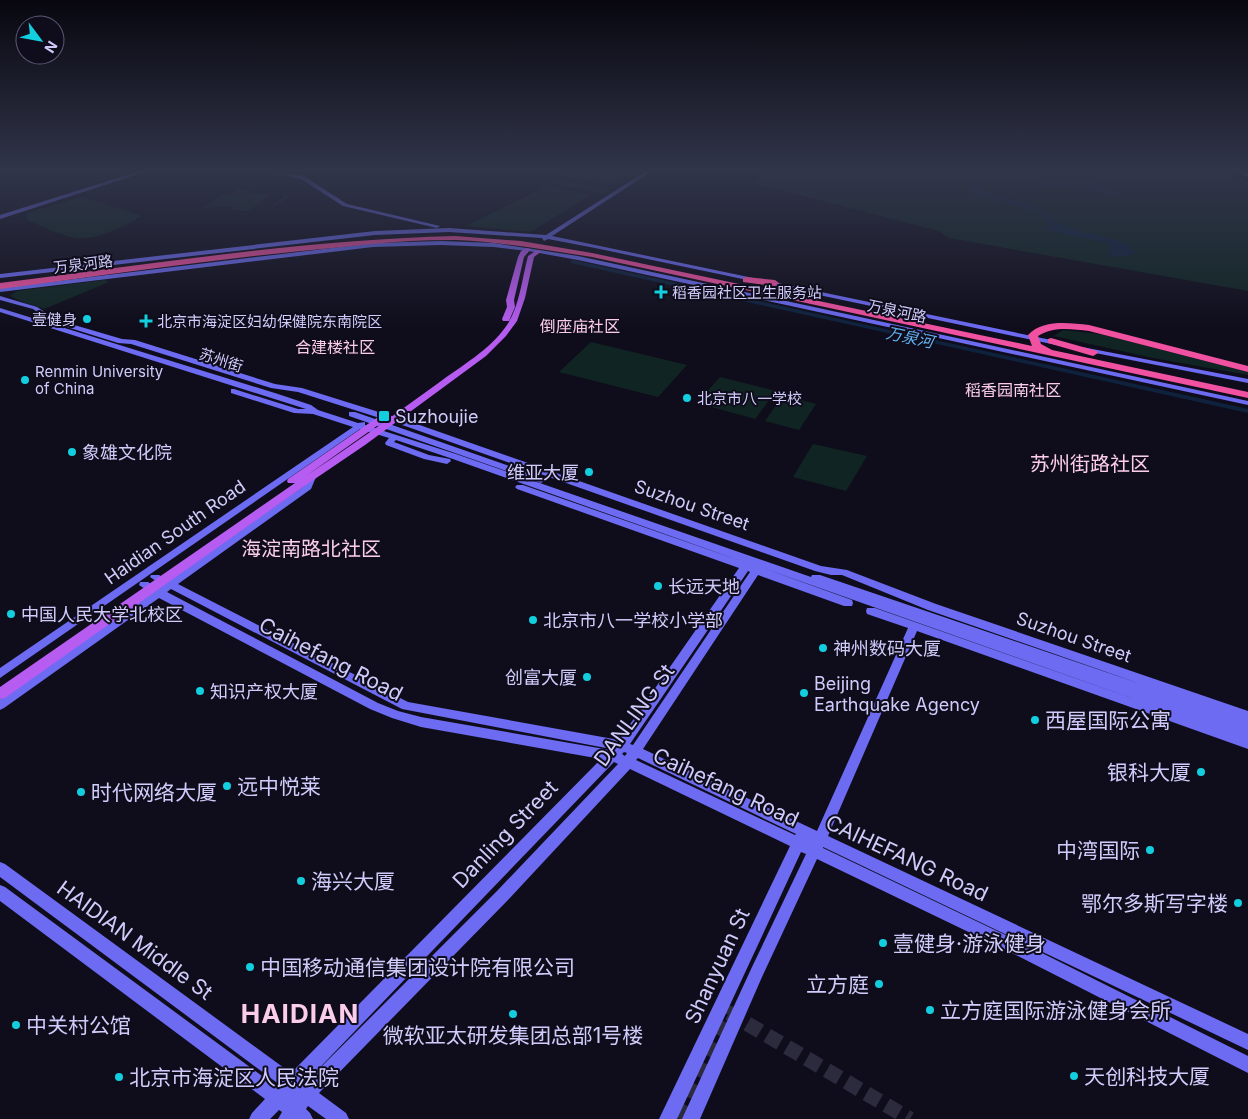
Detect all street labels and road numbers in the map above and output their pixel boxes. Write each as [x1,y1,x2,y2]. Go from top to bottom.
street label: 万泉河路 [52,251,114,277]
street label: 万泉河路 [866,295,928,327]
street label: 苏州街 [197,344,245,376]
street label: Haidian South Road [101,475,249,589]
street label: Suzhou Street [632,476,752,535]
street label: Suzhou Street [1014,608,1134,667]
street label: Caihefang Road [255,612,407,706]
street label: DANLING St [589,659,679,771]
street label: Caihefang Road [649,742,803,832]
street label: Danling Street [447,775,563,893]
street label: CAIHEFANG Road [822,809,992,907]
street label: HAIDIAN Middle St [52,875,218,1005]
street label: Shanyuan St [679,904,755,1028]

